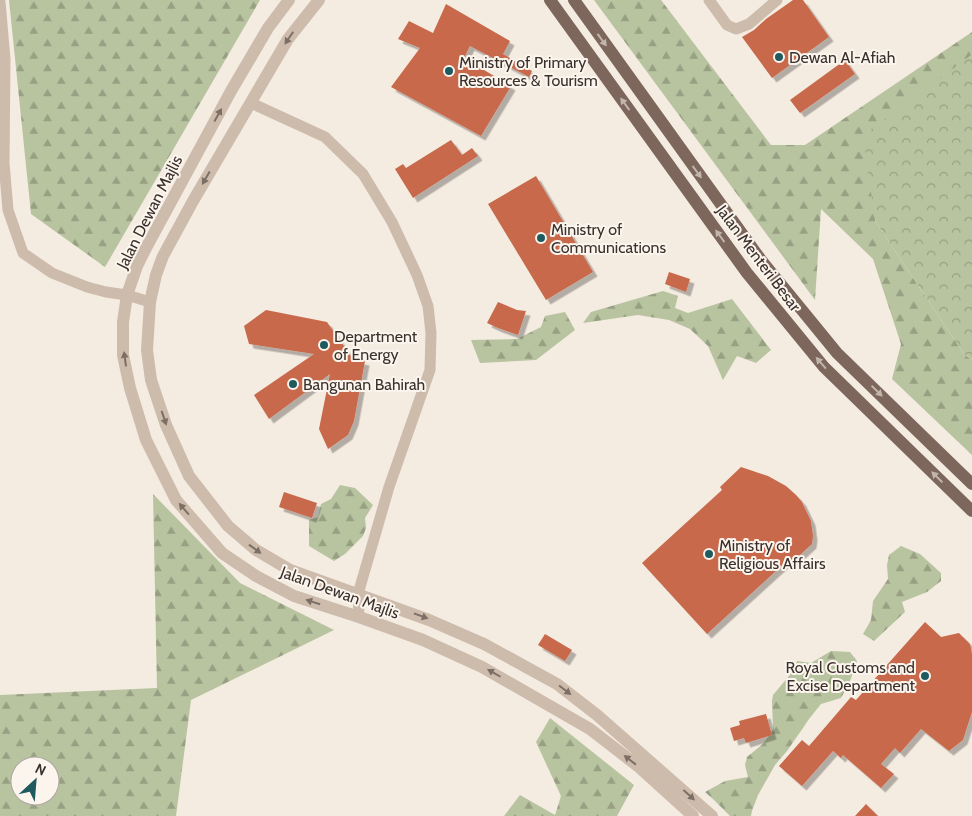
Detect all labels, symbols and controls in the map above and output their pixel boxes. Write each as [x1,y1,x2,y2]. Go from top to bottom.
one-way arrow [284,32,294,45]
one-way arrow [597,33,607,46]
place label: Dewan Al-Afiah [789,48,895,67]
marker: Dewan Al-Afiah [773,51,785,63]
place label: Ministry of Primary Resources & Tourism [459,53,598,90]
marker: Ministry of Primary Resources & Tourism [443,65,455,77]
one-way arrow [620,97,630,111]
one-way arrow [214,108,222,122]
street label: Jalan Dewan Majlis [112,152,186,273]
one-way arrow [692,165,702,178]
one-way arrow [202,172,211,185]
street label: Jalan Menteri Besar [712,201,805,316]
place label: Ministry of Communications [551,220,667,257]
one-way arrow [715,229,725,243]
marker: Ministry of Communications [535,232,547,244]
place label: Department of Energy [334,327,418,364]
marker: Department of Energy [318,339,330,351]
one-way arrow [120,351,128,367]
one-way arrow [816,357,827,370]
place label: Bangunan Bahirah [303,375,425,394]
marker: Bangunan Bahirah [287,378,299,390]
one-way arrow [871,385,883,397]
one-way arrow [160,411,168,426]
one-way arrow [931,471,943,483]
one-way arrow [178,502,189,515]
place label: Ministry of Religious Affairs [719,536,826,573]
one-way arrow [248,544,262,554]
marker: Ministry of Religious Affairs [703,548,715,560]
street label: Jalan Dewan Majlis [277,562,402,623]
one-way arrow [305,598,320,606]
one-way arrow [413,613,428,620]
place label: Royal Customs and Excise Department [785,658,916,695]
one-way arrow [487,669,500,678]
marker: Royal Customs and Excise Department [919,670,931,682]
one-way arrow [558,685,571,696]
one-way arrow [624,755,637,766]
north arrow [10,756,60,806]
text: N [32,759,49,780]
one-way arrow [682,790,695,801]

